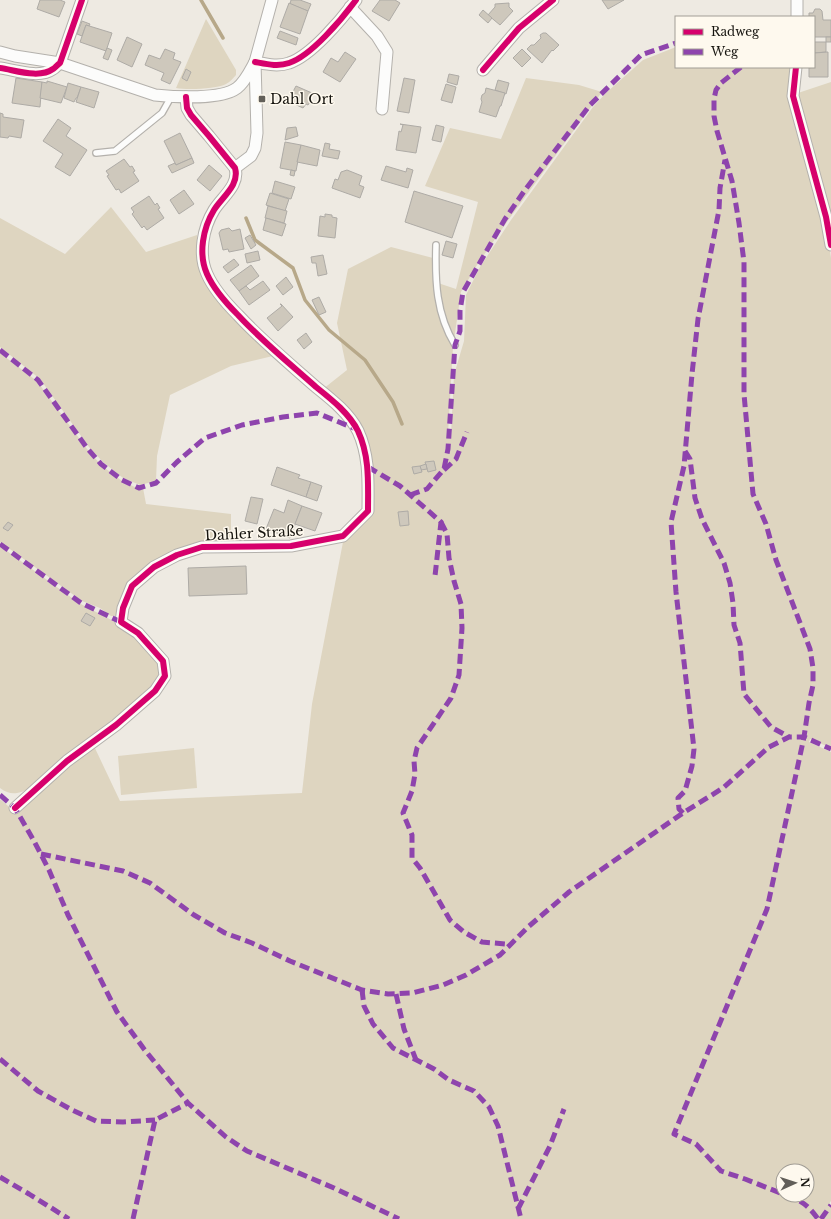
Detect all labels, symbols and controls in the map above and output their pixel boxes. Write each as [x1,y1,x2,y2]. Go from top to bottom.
legend [675,16,815,68]
text: Radweg [711,24,760,39]
text: Weg [710,44,739,59]
place label: Dahl Ort [270,90,334,108]
marker: Dahl Ort [257,94,267,104]
street label: Dahler Straße [204,521,304,545]
north arrow [775,1163,815,1203]
text: N [798,1177,812,1189]

